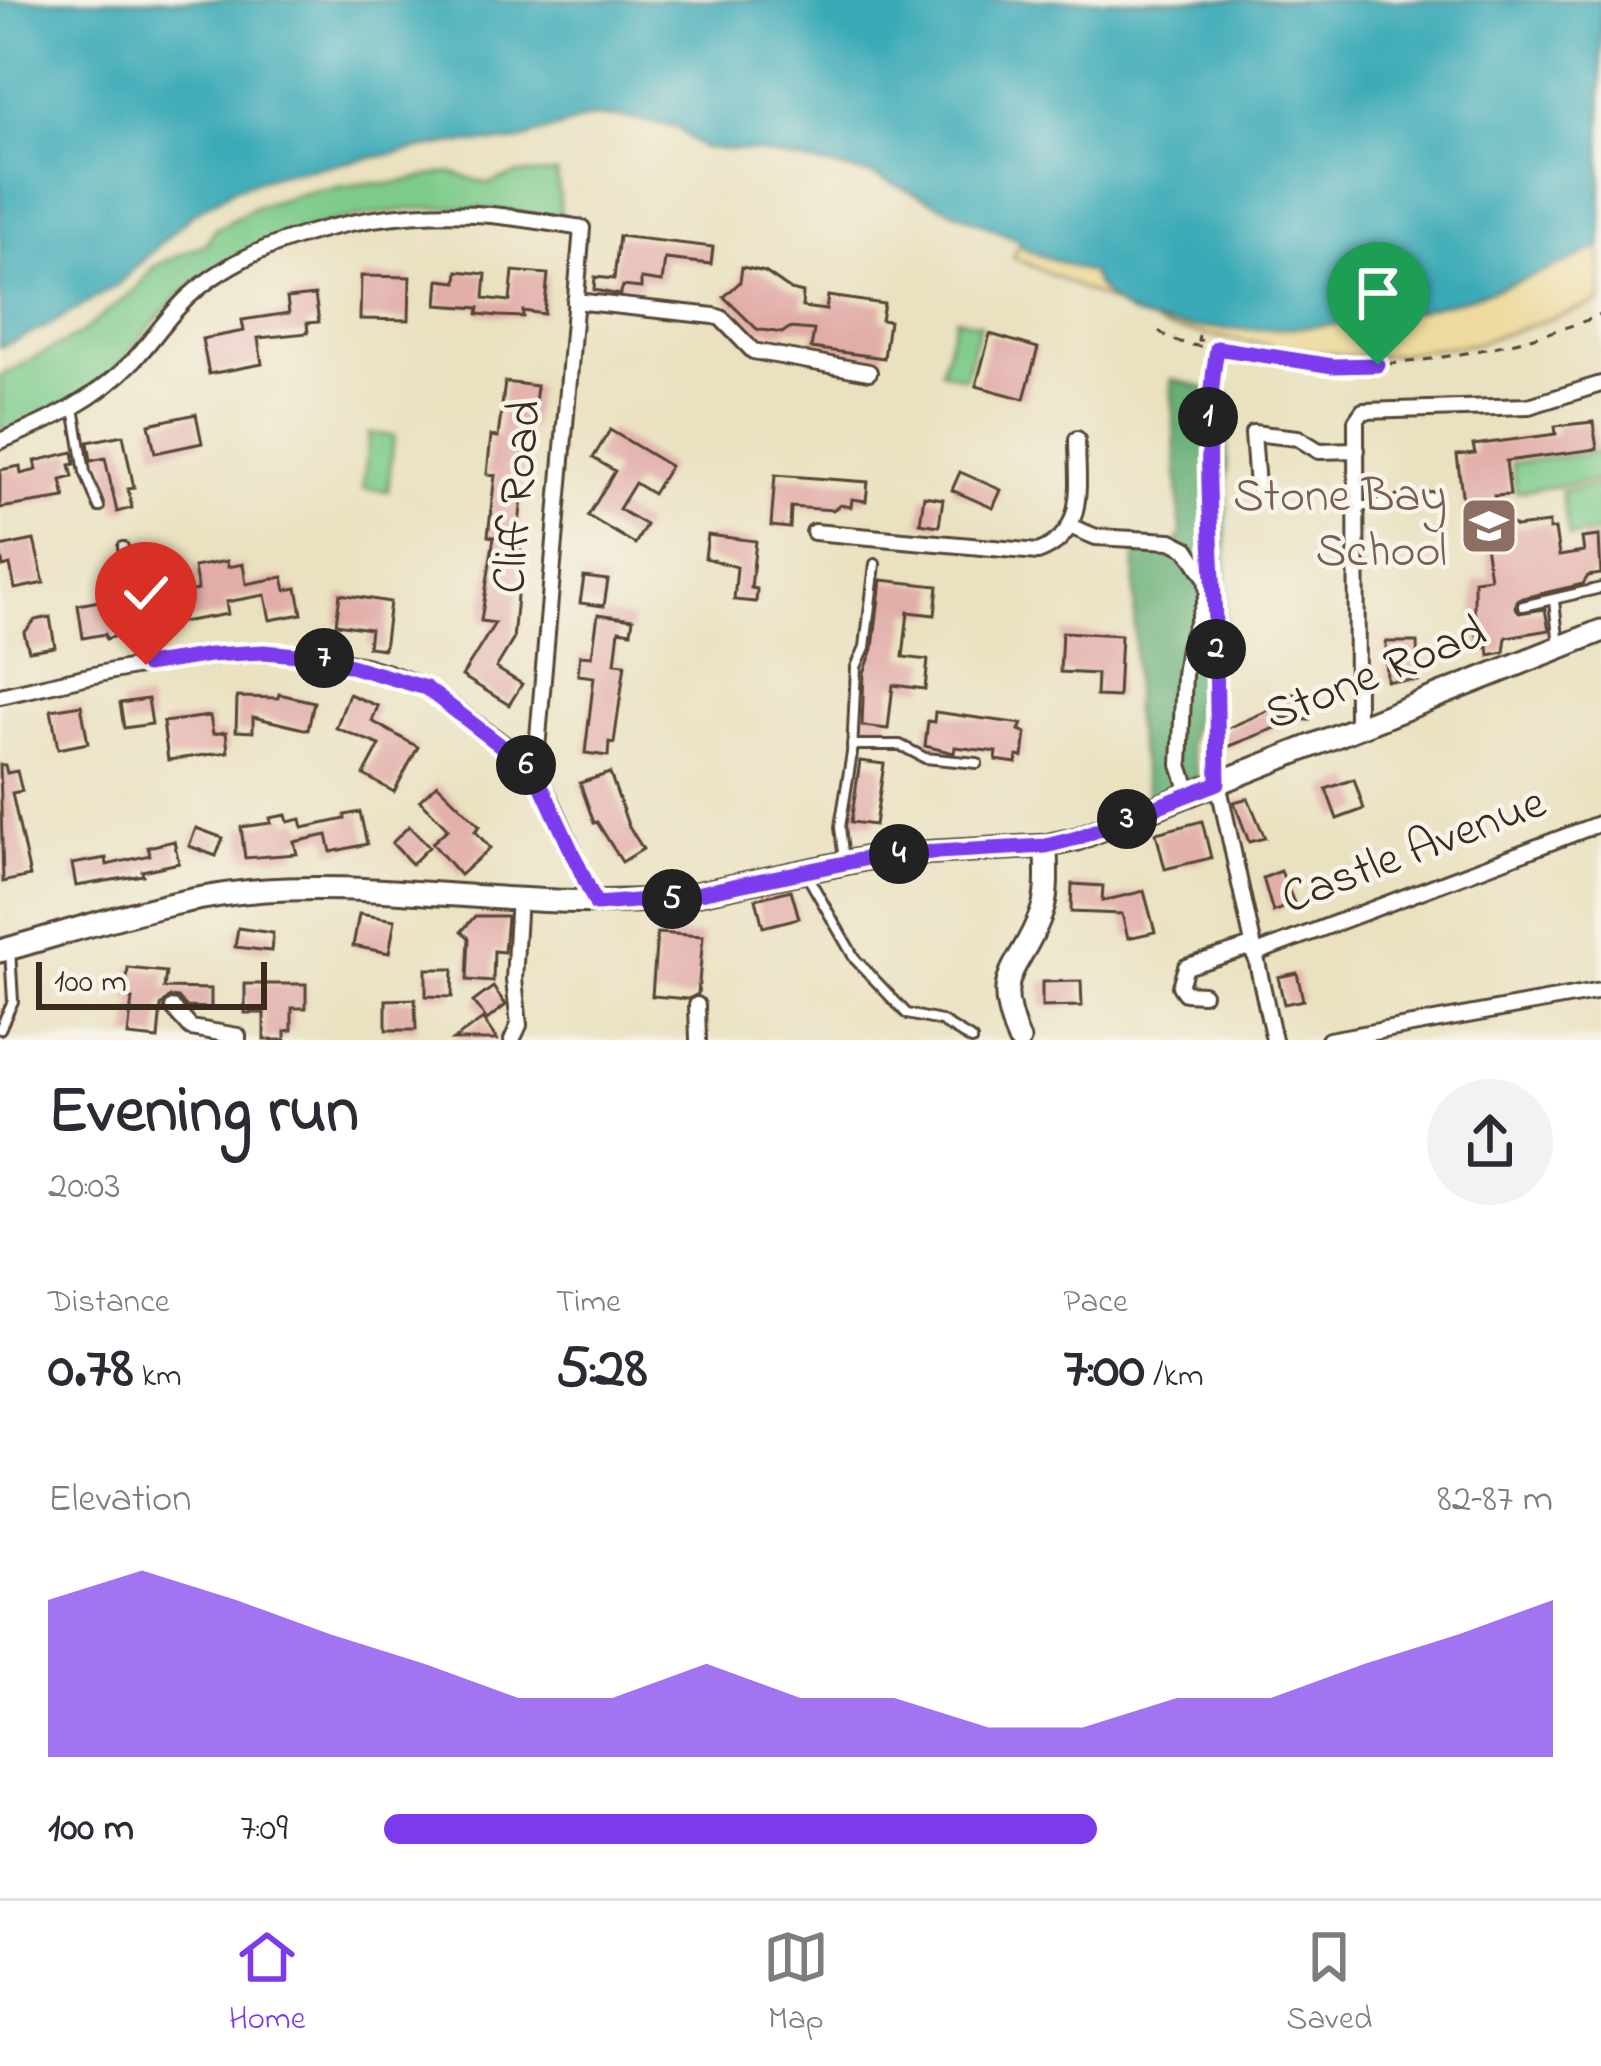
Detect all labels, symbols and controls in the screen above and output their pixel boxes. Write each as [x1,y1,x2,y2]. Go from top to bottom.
pin [1327,242,1429,365]
icon: arrive [1345,260,1411,326]
pin: 1 [1178,387,1238,447]
text: 1 [1203,393,1213,441]
street label: Cliff Road [476,397,562,597]
place label: Stone Bay School [1233,463,1447,588]
school or university icon: Stone Bay School [1458,495,1520,557]
pin [95,542,197,665]
icon: check [113,560,179,626]
street label: Stone Road [1255,599,1497,751]
pin: 2 [1186,619,1246,679]
text: 2 [1208,625,1224,673]
pin: 7 [294,628,354,688]
text: 7 [317,634,331,682]
pin: 6 [496,735,556,795]
text: 6 [519,741,533,789]
street label: Castle Avenue [1272,769,1557,934]
pin: 3 [1097,789,1157,849]
text: 3 [1120,795,1134,843]
pin: 4 [869,824,929,884]
text: 4 [892,830,906,878]
pin: 5 [642,869,702,929]
text: 5 [663,875,681,923]
scale bar [36,956,267,1009]
text: 100 m [54,959,127,1007]
text: Evening run [48,1066,359,1162]
button: share [1427,1079,1553,1205]
text: 20:03 [48,1159,121,1216]
text: Distance [48,1279,170,1327]
text: Time [556,1279,621,1327]
text: Pace [1063,1279,1128,1327]
text: 0.78 [48,1327,133,1414]
text: 5:28 [556,1327,647,1414]
text: 7:00 [1063,1327,1145,1414]
text: km [133,1353,182,1401]
text: /km [1145,1353,1204,1401]
text: Elevation [48,1472,191,1529]
text: 82–87 m [1437,1472,1553,1529]
text: 100 m [48,1801,134,1858]
text: 7:09 [240,1801,288,1858]
tab: Home [229,1924,305,2044]
tab: Map [763,1924,829,2044]
tab: Saved [1286,1924,1372,2044]

